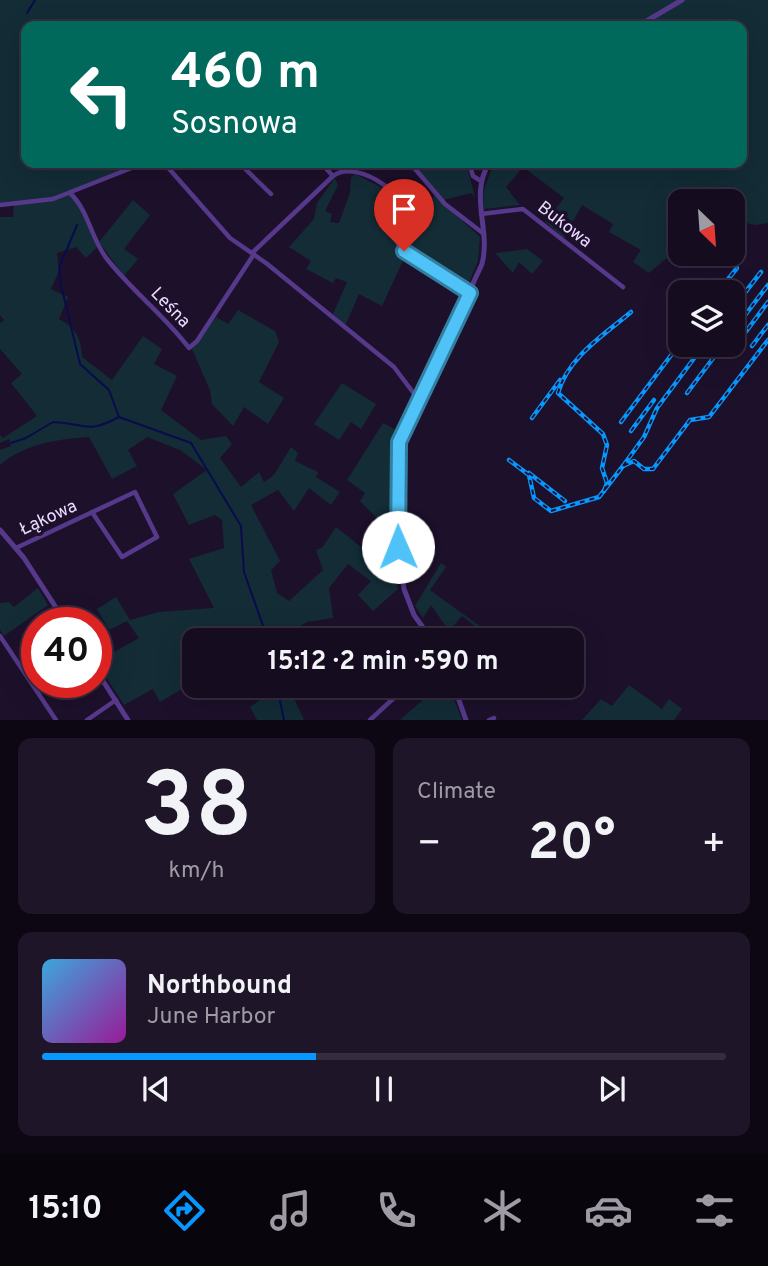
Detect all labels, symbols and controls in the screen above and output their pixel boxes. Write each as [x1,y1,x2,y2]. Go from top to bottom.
text: 460 m [171,44,320,106]
icon: left [56,49,147,140]
text: Sosnowa [171,105,298,145]
pin [374,179,434,251]
north arrow [668,189,746,266]
map controls [668,189,745,357]
icon: arrive [385,190,423,228]
street label: Bukowa [532,197,596,254]
button: layers [668,280,745,357]
street label: Leśna [145,283,195,333]
street label: Łąkowa [16,495,81,542]
position arrow [361,510,435,584]
speed limit sign: 40 [21,607,112,698]
text: 15:12 · 2 min · 590 m [267,646,499,679]
text: 38 [141,754,252,869]
text: Climate [417,778,496,807]
text: 20° [528,812,615,878]
text: − [417,821,442,870]
text: + [701,821,726,870]
text: km/h [169,857,224,886]
text: Northbound [147,970,292,1003]
text: June Harbor [147,1003,275,1032]
icon: previous [137,1070,175,1108]
icon: pause [365,1070,403,1108]
icon: next [593,1070,631,1108]
icon: directions [160,1186,209,1235]
icon: music [266,1186,315,1235]
icon: phone [372,1186,421,1235]
icon: climate [478,1186,527,1235]
icon: car [584,1186,633,1235]
icon: filters [690,1186,739,1235]
text: 15:10 [29,1190,103,1230]

